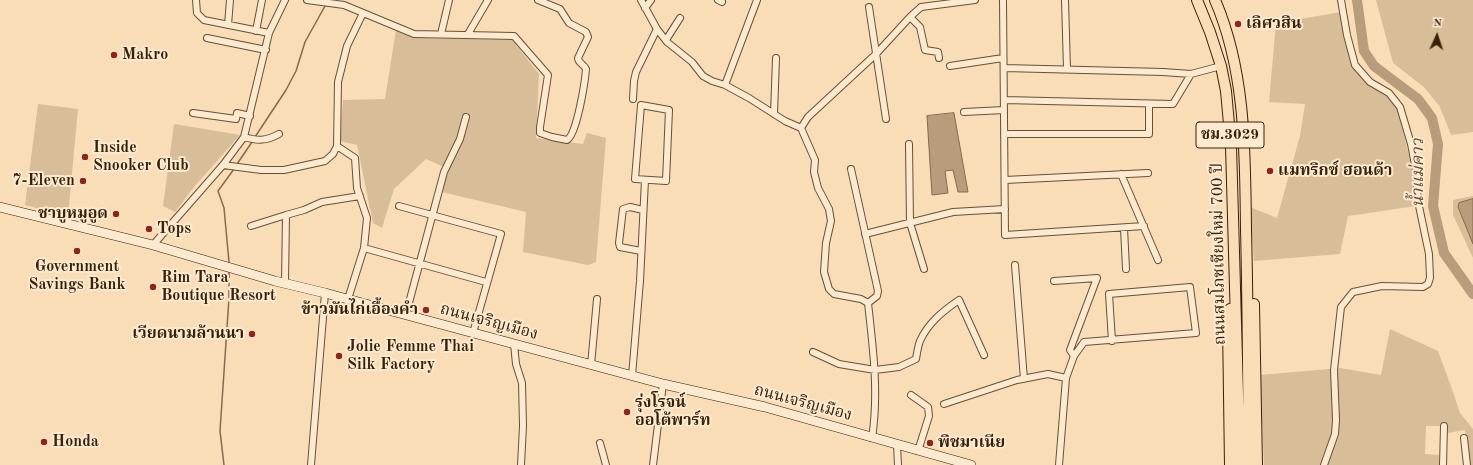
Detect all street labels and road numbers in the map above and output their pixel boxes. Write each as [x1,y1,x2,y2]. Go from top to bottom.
road number: ชม.3029 [1196,122,1264,148]
street label: ถนนสมโภชเชียงใหม่ 700 ปี [1208,163,1230,345]
street label: ถนนเจริญเมือง [438,300,540,344]
street label: ถนนเจริญเมือง [752,381,854,425]

